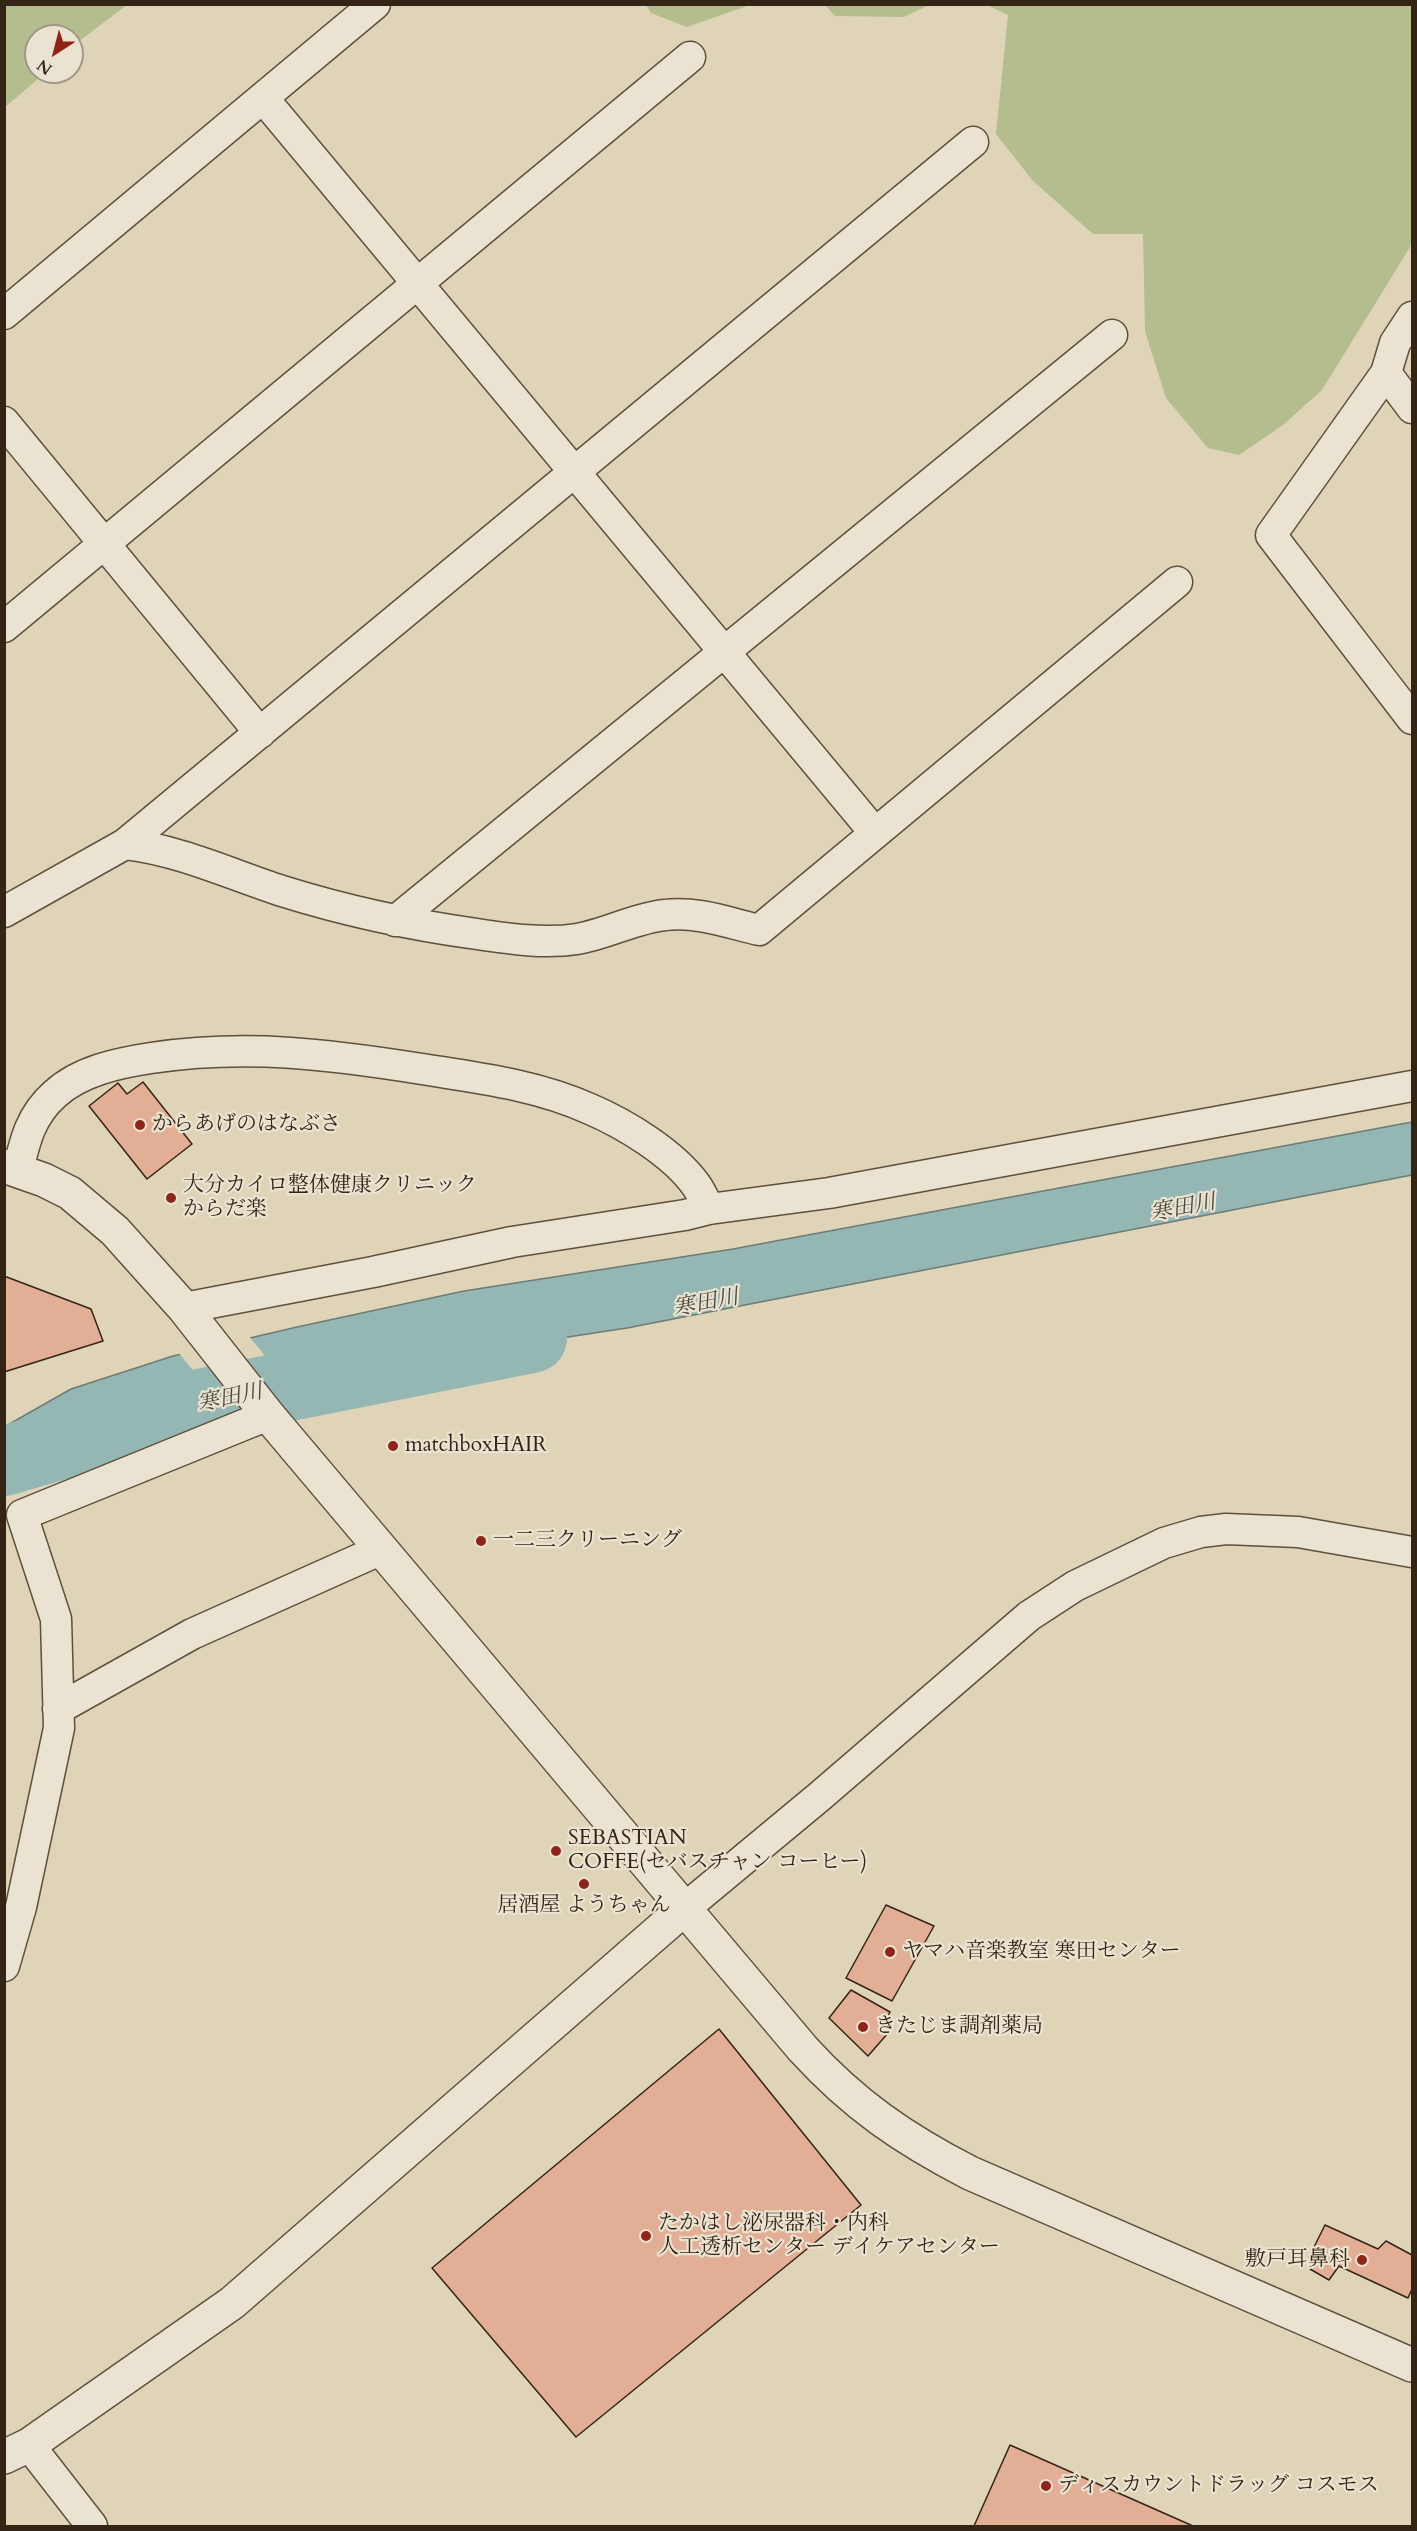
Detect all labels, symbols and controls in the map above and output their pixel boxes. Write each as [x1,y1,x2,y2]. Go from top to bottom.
north arrow [24,24,84,84]
text: N [33,54,57,80]
place label: からあげのはなぶさ [152,1112,341,1138]
marker: からあげのはなぶさ [133,1118,147,1132]
place label: 大分カイロ整体健康クリニック からだ楽 [183,1173,477,1223]
water label: 寒田川 [1148,1190,1218,1228]
marker: 大分カイロ整体健康クリニック からだ楽 [164,1191,178,1205]
water label: 寒田川 [671,1285,741,1323]
water label: 寒田川 [195,1379,265,1419]
place label: matchboxHAIR [405,1433,547,1459]
marker: matchboxHAIR [386,1439,400,1453]
place label: 一二三クリーニング [493,1528,682,1554]
marker: 一二三クリーニング [474,1534,488,1548]
place label: SEBASTIAN COFFE(セバスチャン コーヒー) [568,1826,867,1876]
marker: SEBASTIAN COFFE(セバスチャン コーヒー) [549,1844,563,1858]
marker: 居酒屋 ようちゃん [577,1877,591,1891]
place label: 居酒屋 ようちゃん [497,1893,671,1919]
place label: ヤマハ音楽教室 寒田センター [902,1939,1181,1965]
marker: ヤマハ音楽教室 寒田センター [883,1945,897,1959]
place label: きたじま調剤薬局 [875,2014,1043,2040]
marker: きたじま調剤薬局 [856,2020,870,2034]
place label: たかはし泌尿器科・内科 人工透析センター デイケアセンター [658,2211,1000,2261]
marker: たかはし泌尿器科・内科 人工透析センター デイケアセンター [639,2229,653,2243]
place label: 敷戸耳鼻科 [1245,2247,1350,2273]
marker: 敷戸耳鼻科 [1355,2253,1369,2267]
place label: ディスカウントドラッグ コスモス [1058,2473,1379,2499]
marker: ディスカウントドラッグ コスモス [1039,2479,1053,2493]

